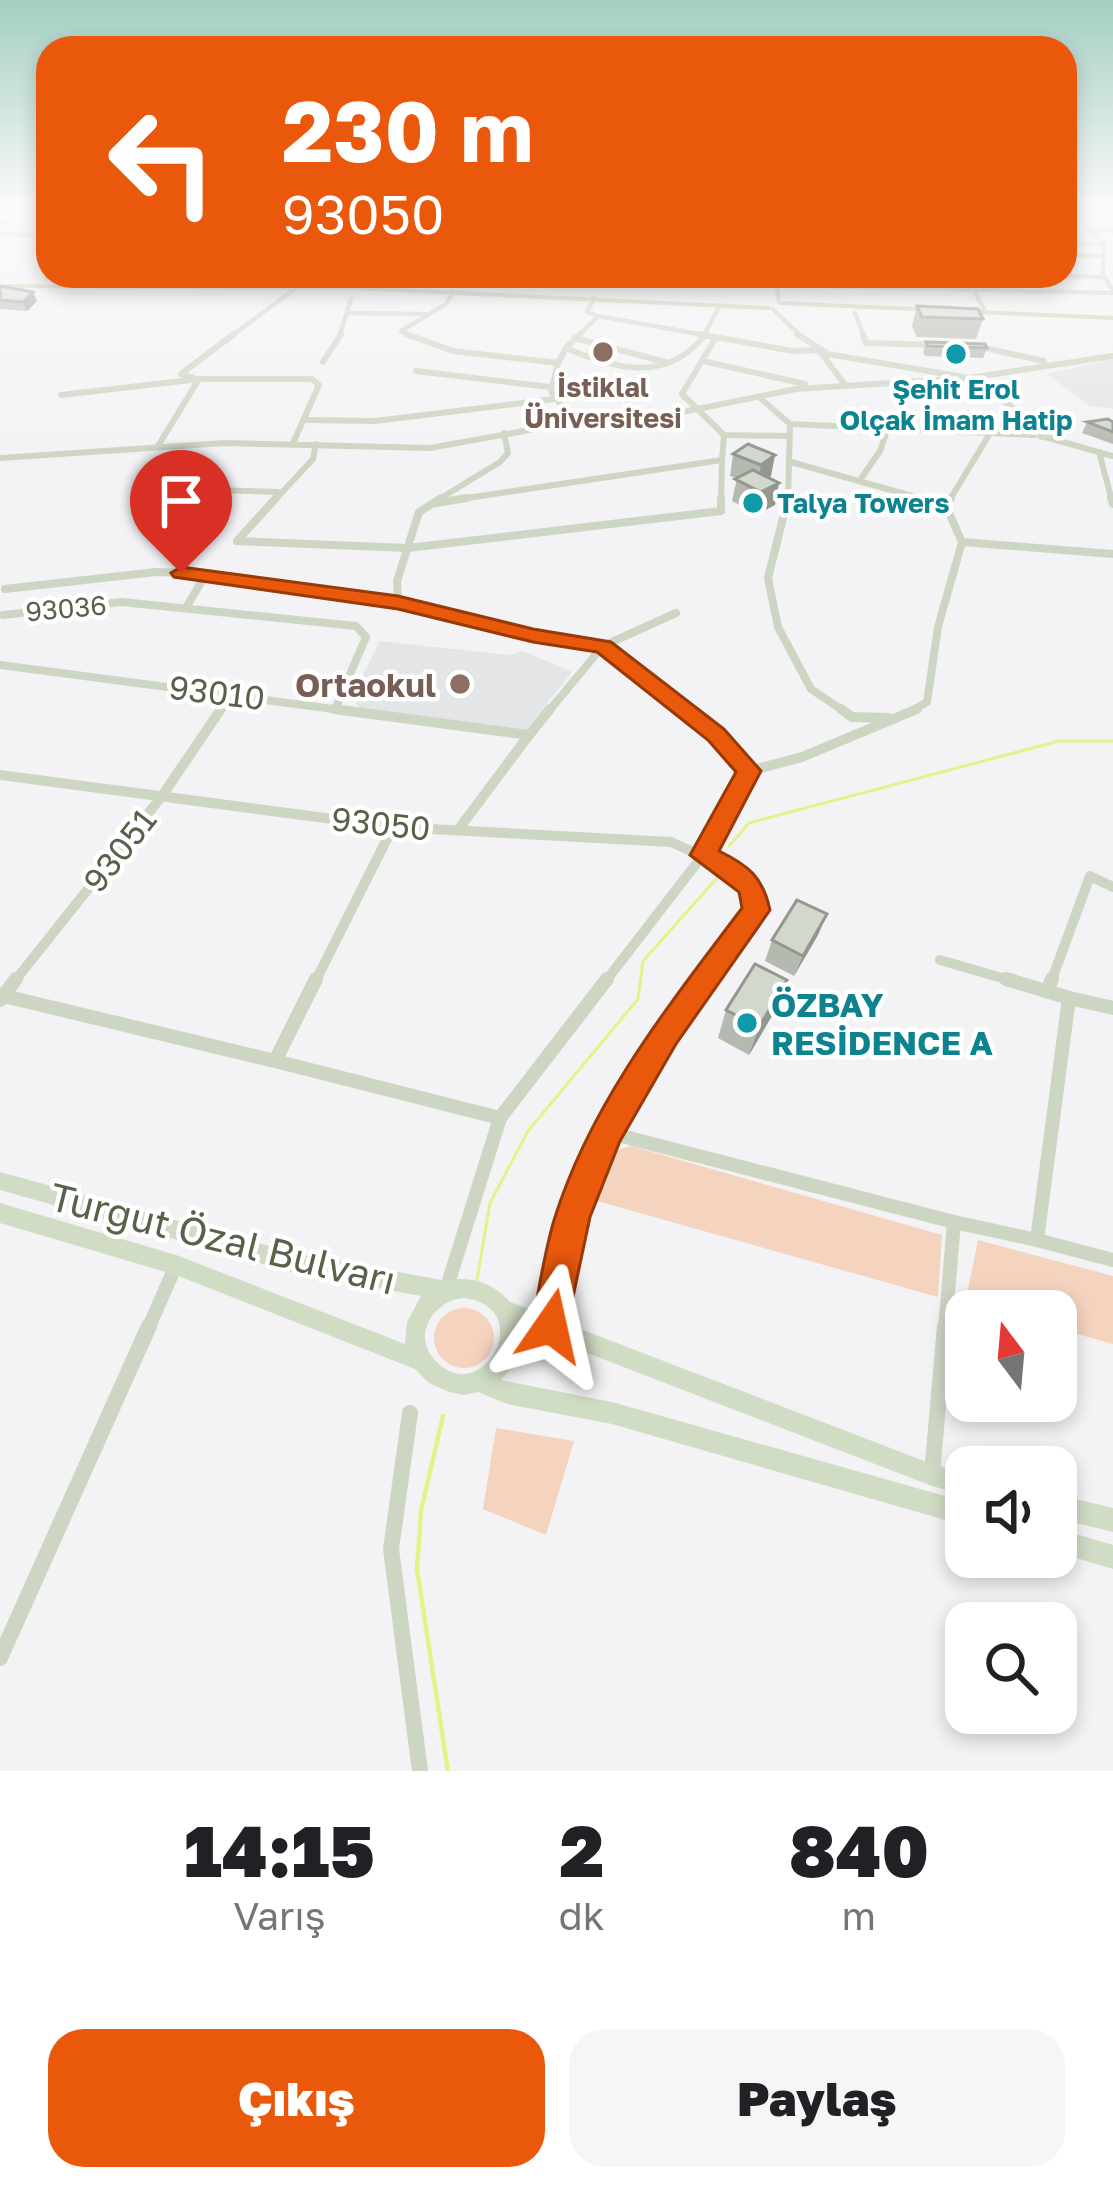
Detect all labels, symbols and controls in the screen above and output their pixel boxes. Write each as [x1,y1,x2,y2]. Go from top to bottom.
text: 230 m [282,80,534,180]
icon: left [84,84,240,240]
text: 93050 [282,181,445,246]
marker: İstiklal Üniversitesi [590,339,616,365]
marker: Şehit Erol Olçak İmam Hatip [943,341,969,367]
place label: İstiklal Üniversitesi [524,371,682,434]
place label: Şehit Erol Olçak İmam Hatip [839,373,1073,436]
pin [130,450,232,573]
icon: arrive [148,468,214,534]
place label: Talya Towers [777,487,950,519]
marker: Talya Towers [740,490,766,516]
street label: 93036 [24,589,108,627]
place label: Ortaokul [295,665,436,704]
street label: 93010 [167,667,267,717]
marker: Ortaokul [447,671,473,697]
street label: 93050 [330,798,432,848]
street label: 93051 [74,801,164,899]
place label: ÖZBAY RESİDENCE A [771,985,993,1062]
marker: ÖZBAY RESİDENCE A [734,1010,760,1036]
street label: Turgut Özal Bulvarı [45,1172,401,1304]
position arrow [488,1263,614,1389]
north arrow [945,1290,1077,1422]
map controls [945,1290,1077,1734]
button: sound [945,1446,1077,1578]
button: search [945,1602,1077,1734]
text: 14:15 [184,1806,375,1893]
text: 2 [559,1806,604,1893]
text: 840 [789,1806,929,1893]
text: Varış [233,1892,325,1939]
text: dk [559,1892,605,1939]
text: m [842,1892,876,1939]
button: Çıkış [48,2029,545,2167]
button: Paylaş [569,2029,1065,2167]

